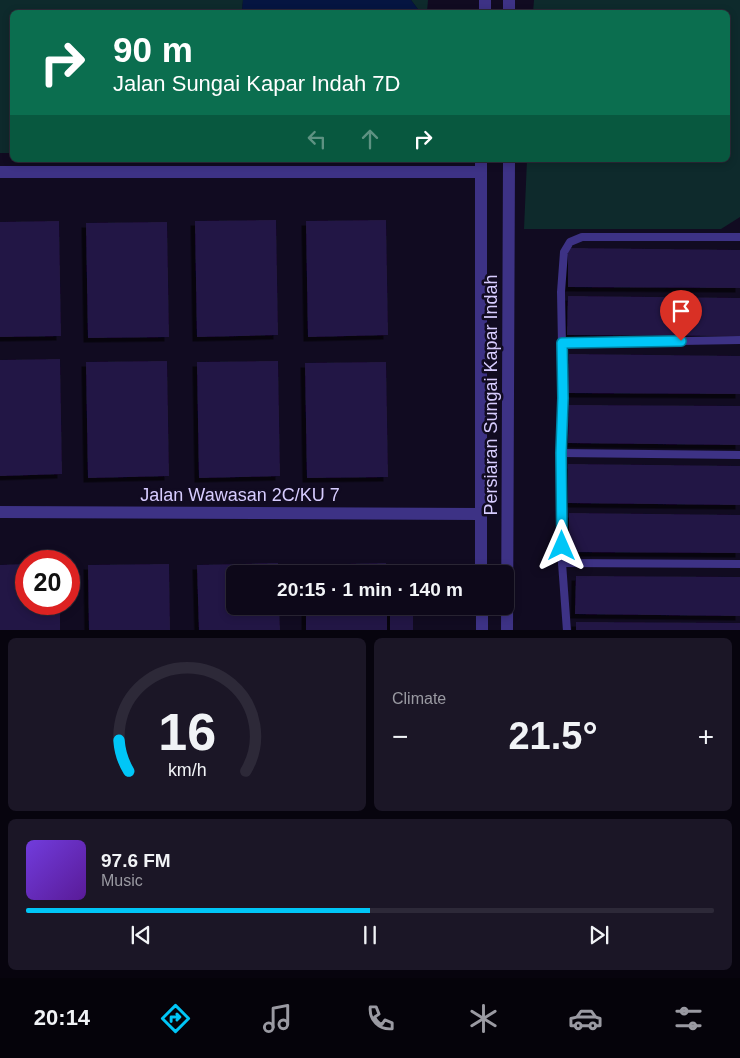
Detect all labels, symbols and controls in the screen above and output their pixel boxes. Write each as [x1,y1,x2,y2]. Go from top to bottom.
icon: right [30,30,95,95]
text: 90 m [113,30,193,69]
text: Jalan Sungai Kapar Indah 7D [113,71,400,96]
icon: left [303,125,331,153]
icon: ahead [356,125,384,153]
icon: right [409,125,437,153]
street label: Persiaran Sungai Kapar Indah [481,274,501,516]
pin [660,290,702,341]
icon: arrive [667,297,695,325]
street label: Jalan Wawasan 2C/KU 7 [140,485,340,505]
position arrow [535,519,587,571]
speed limit sign: 20 [15,550,80,615]
text: 20:15 · 1 min · 140 m [277,579,463,600]
text: Climate [392,690,446,707]
text: 16 [158,703,216,761]
text: 21.5° [508,715,598,757]
text: − [392,721,408,752]
text: + [698,721,714,752]
text: km/h [168,760,206,780]
text: 97.6 FM [101,850,171,871]
text: Music [101,872,143,889]
icon: previous [127,921,155,949]
icon: pause [356,921,384,949]
icon: next [585,921,613,949]
icon: directions [158,1001,193,1036]
icon: music [260,1001,295,1036]
icon: phone [363,1001,398,1036]
icon: climate [466,1001,501,1036]
icon: car [568,1001,603,1036]
icon: filters [671,1001,706,1036]
text: 20:14 [34,1005,90,1030]

